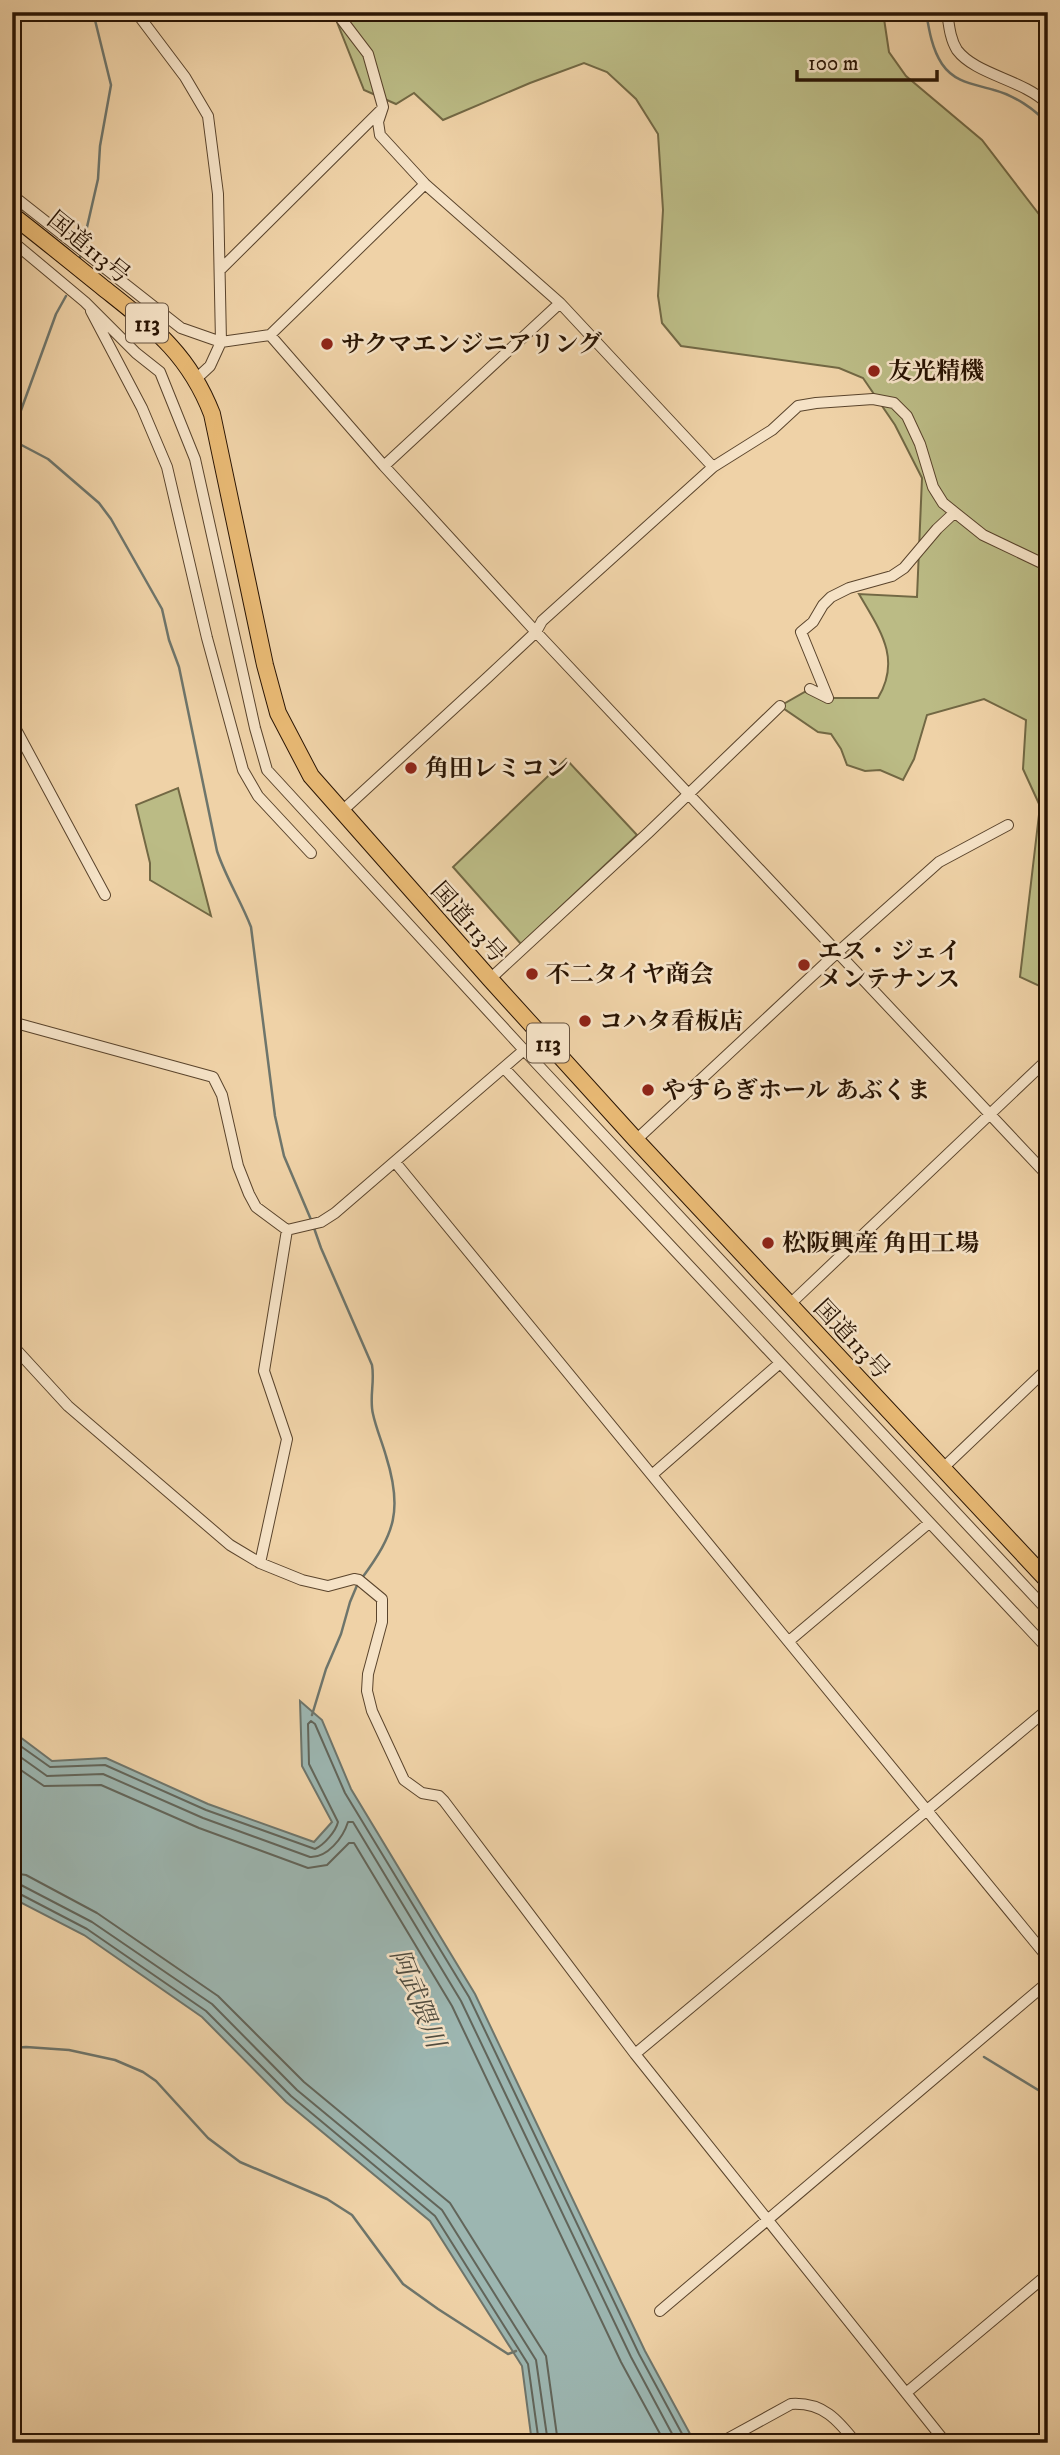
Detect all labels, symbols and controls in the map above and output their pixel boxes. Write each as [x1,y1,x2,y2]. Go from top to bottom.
scale bar [797,38,937,82]
text: 100 m [808,51,859,77]
street label: 国道113号 [41,205,136,290]
road number: 113 [126,304,168,342]
place label: サクマエンジニアリング [341,330,602,360]
marker: サクマエンジニアリング [319,336,335,352]
place label: 友光精機 [888,357,984,387]
marker: 友光精機 [866,363,882,379]
place label: 角田レミコン [425,754,569,784]
marker: 角田レミコン [403,760,419,776]
street label: 国道113号 [424,876,512,969]
place label: エス・ジェイ メンテナンス [818,937,962,995]
marker: エス・ジェイ メンテナンス [796,957,812,973]
place label: 不二タイヤ商会 [546,960,714,990]
marker: 不二タイヤ商会 [524,966,540,982]
place label: コハタ看板店 [599,1007,743,1037]
marker: コハタ看板店 [577,1013,593,1029]
road number: 113 [527,1024,569,1062]
place label: やすらぎホール あぶくま [662,1076,931,1106]
marker: やすらぎホール あぶくま [640,1082,656,1098]
place label: 松阪興産 角田工場 [782,1229,979,1259]
marker: 松阪興産 角田工場 [760,1235,776,1251]
street label: 国道113号 [807,1293,896,1386]
water label: 阿武隈川 [382,1944,453,2056]

